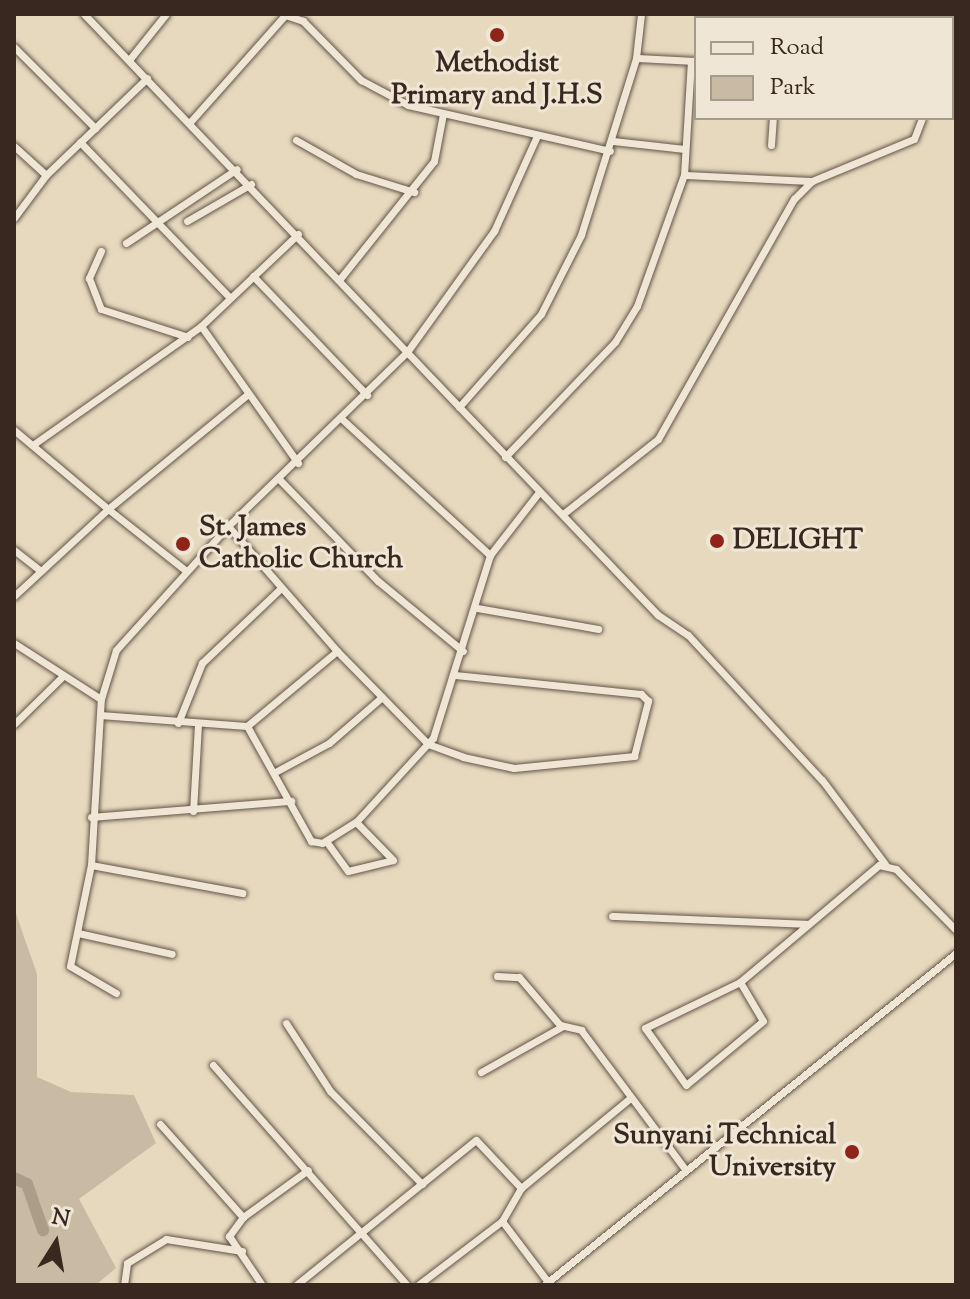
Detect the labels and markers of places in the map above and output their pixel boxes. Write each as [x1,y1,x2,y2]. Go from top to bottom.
marker: Methodist Primary and J.H.S [488,26,506,44]
place label: Methodist Primary and J.H.S [391,47,603,113]
place label: St. James Catholic Church [199,511,403,577]
place label: DELIGHT [733,524,863,558]
marker: DELIGHT [708,532,726,550]
marker: St. James Catholic Church [174,535,192,553]
place label: Sunyani Technical University [613,1119,836,1185]
marker: Sunyani Technical University [843,1143,861,1161]

